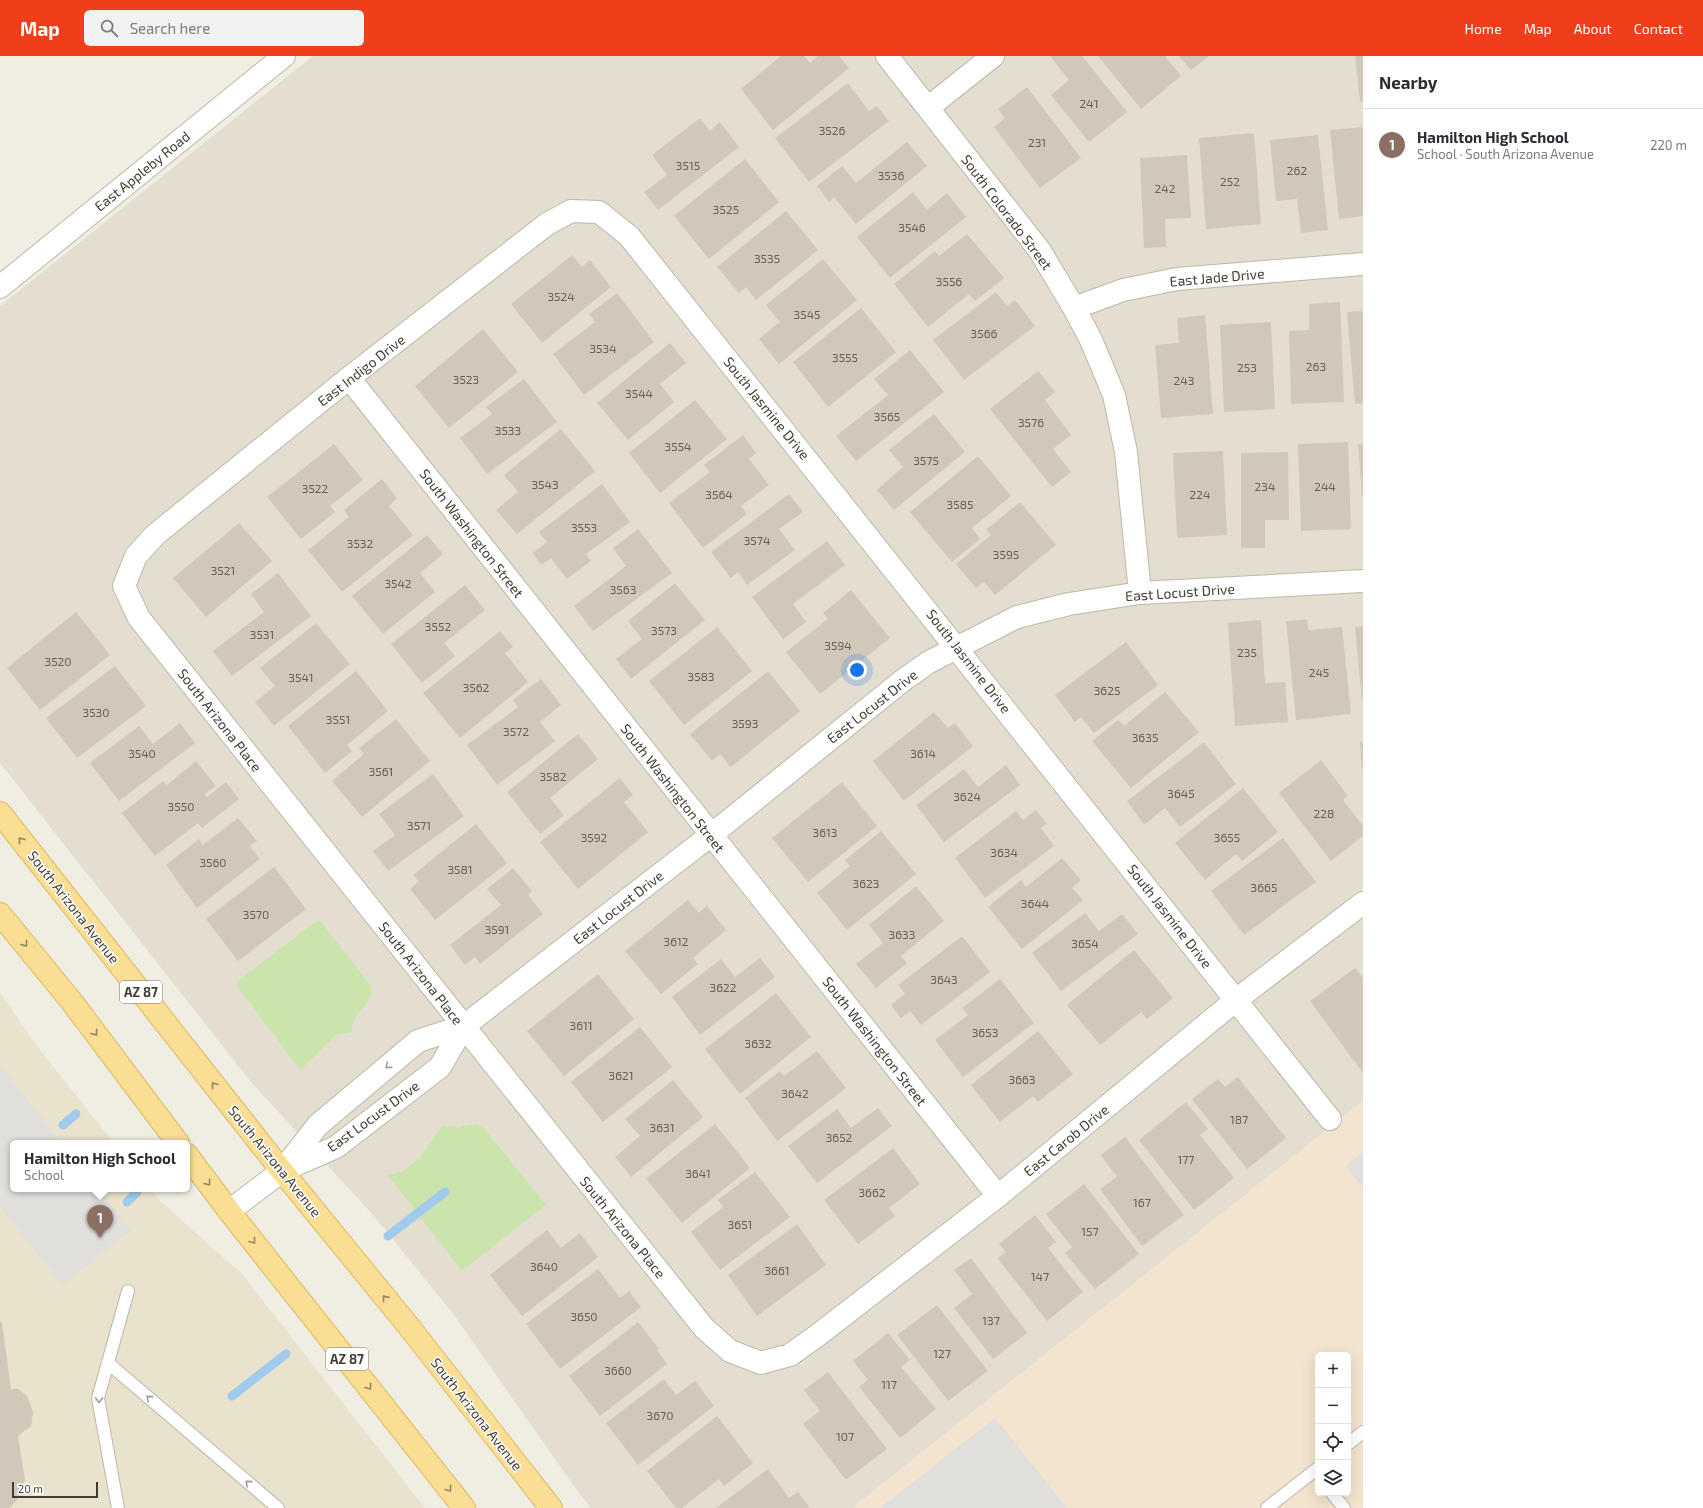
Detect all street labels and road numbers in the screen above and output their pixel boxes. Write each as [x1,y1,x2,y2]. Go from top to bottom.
street label: East Appleby Road [91,127,193,215]
street label: South Colorado Street [958,151,1056,273]
street label: East Jade Drive [1169,264,1265,290]
street label: East Indigo Drive [314,331,408,409]
street label: South Jasmine Drive [720,353,814,463]
street label: South Washington Street [416,465,528,601]
street label: East Locust Drive [1125,580,1235,604]
street label: South Jasmine Drive [923,606,1015,716]
street label: South Arizona Place [174,665,266,775]
street label: East Locust Drive [823,665,921,747]
street label: South Washington Street [617,720,729,856]
street label: South Arizona Avenue [25,847,123,967]
street label: South Jasmine Drive [1124,861,1216,971]
street label: East Locust Drive [569,866,667,948]
street label: South Arizona Place [375,918,467,1028]
street label: South Washington Street [819,973,931,1109]
road number: AZ 87 [120,981,162,1003]
street label: East Locust Drive [324,1077,422,1155]
street label: East Carob Drive [1020,1101,1112,1179]
street label: South Arizona Avenue [225,1102,325,1220]
street label: South Arizona Place [577,1173,669,1281]
road number: AZ 87 [326,1348,368,1370]
street label: South Arizona Avenue [428,1354,526,1474]

